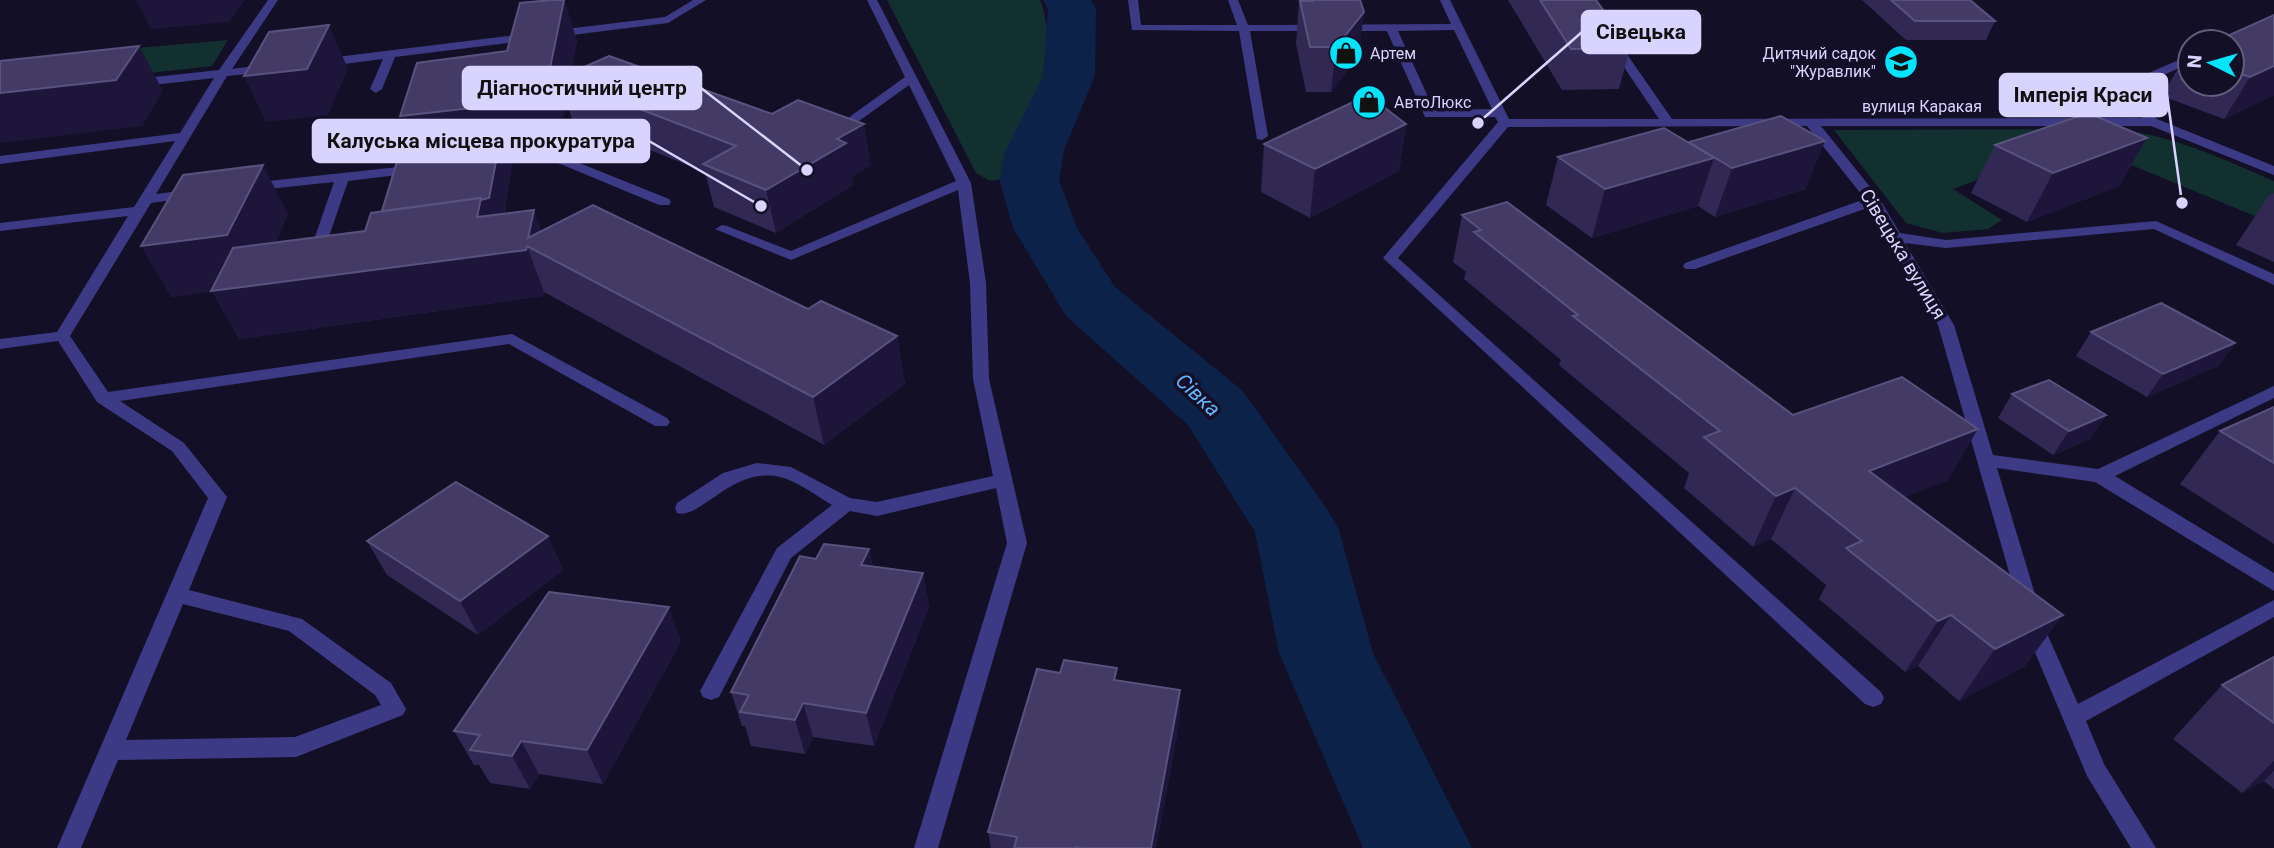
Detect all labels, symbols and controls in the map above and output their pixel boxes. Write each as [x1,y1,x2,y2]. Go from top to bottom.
callout: Сівецька [1582,11,1700,53]
text: Сівецька [1596,20,1686,44]
north arrow [2176,28,2246,98]
shop icon: Артем [1327,34,1365,72]
school or university icon: Дитячий садок "Журавлик" [1882,43,1920,81]
place label: Артем [1370,44,1416,63]
place label: Дитячий садок "Журавлик" [1763,44,1876,81]
text: N [2183,54,2207,69]
callout: Діагностичний центр [463,67,701,109]
callout: Імперія Краси [2000,74,2167,116]
text: Діагностичний центр [477,76,687,100]
shop icon: АвтоЛюкс [1350,83,1388,121]
text: Імперія Краси [2013,83,2153,107]
place label: АвтоЛюкс [1394,93,1471,112]
street label: вулиця Каракая [1862,97,1982,116]
callout: Калуська місцева прокуратура [313,120,649,162]
text: Калуська місцева прокуратура [327,129,635,153]
street label: Сівецька вулиця [1855,185,1951,323]
water label: Сівка [1171,369,1225,421]

